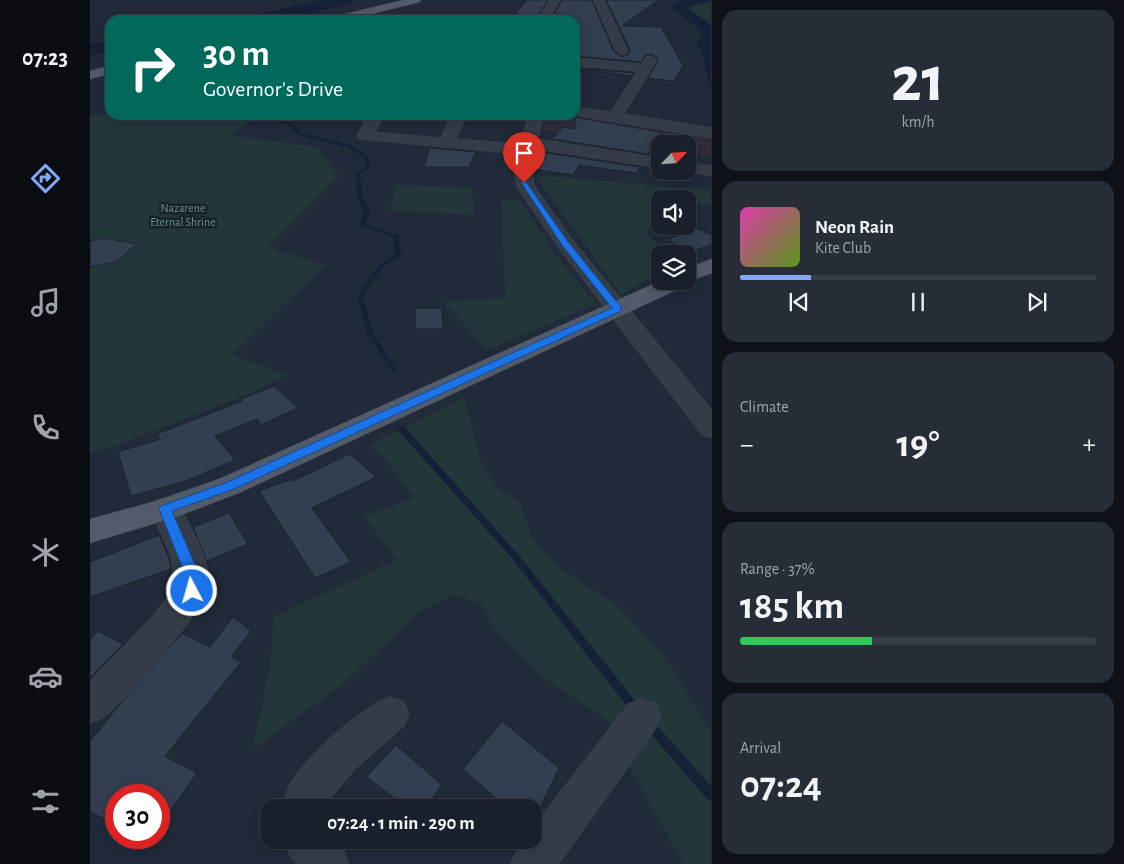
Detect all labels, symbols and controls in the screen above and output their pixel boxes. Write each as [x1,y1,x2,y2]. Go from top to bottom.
icon: right [120,35,185,100]
text: 30 m [203,37,270,72]
text: 07:23 [22,47,68,69]
text: 21 [891,48,945,113]
text: Governor's Drive [203,78,343,100]
text: km/h [901,114,935,130]
pin [503,132,545,183]
north arrow [651,135,696,180]
map controls [651,135,696,290]
icon: arrive [510,139,538,167]
icon: directions [28,161,63,196]
button: sound [651,190,696,235]
park label: Nazarene Eternal Shrine [150,202,216,228]
text: Neon Rain [815,218,894,237]
text: Kite Club [815,240,871,256]
button: layers [651,245,696,290]
icon: music [28,285,63,320]
icon: previous [785,288,813,316]
icon: pause [904,288,932,316]
icon: next [1023,288,1051,316]
text: Climate [740,399,789,415]
icon: phone [28,410,63,445]
text: 19° [896,426,940,464]
text: − [740,431,753,459]
text: + [1083,431,1096,459]
icon: climate [28,535,63,570]
text: Range · 37% [740,561,815,577]
position arrow [165,564,217,616]
text: 185 km [740,588,844,626]
icon: car [28,659,63,694]
text: Arrival [740,740,781,756]
text: 07:24 [740,767,822,805]
icon: filters [28,784,63,819]
speed limit sign: 30 [105,784,170,849]
text: 07:24 · 1 min · 290 m [327,814,475,833]

